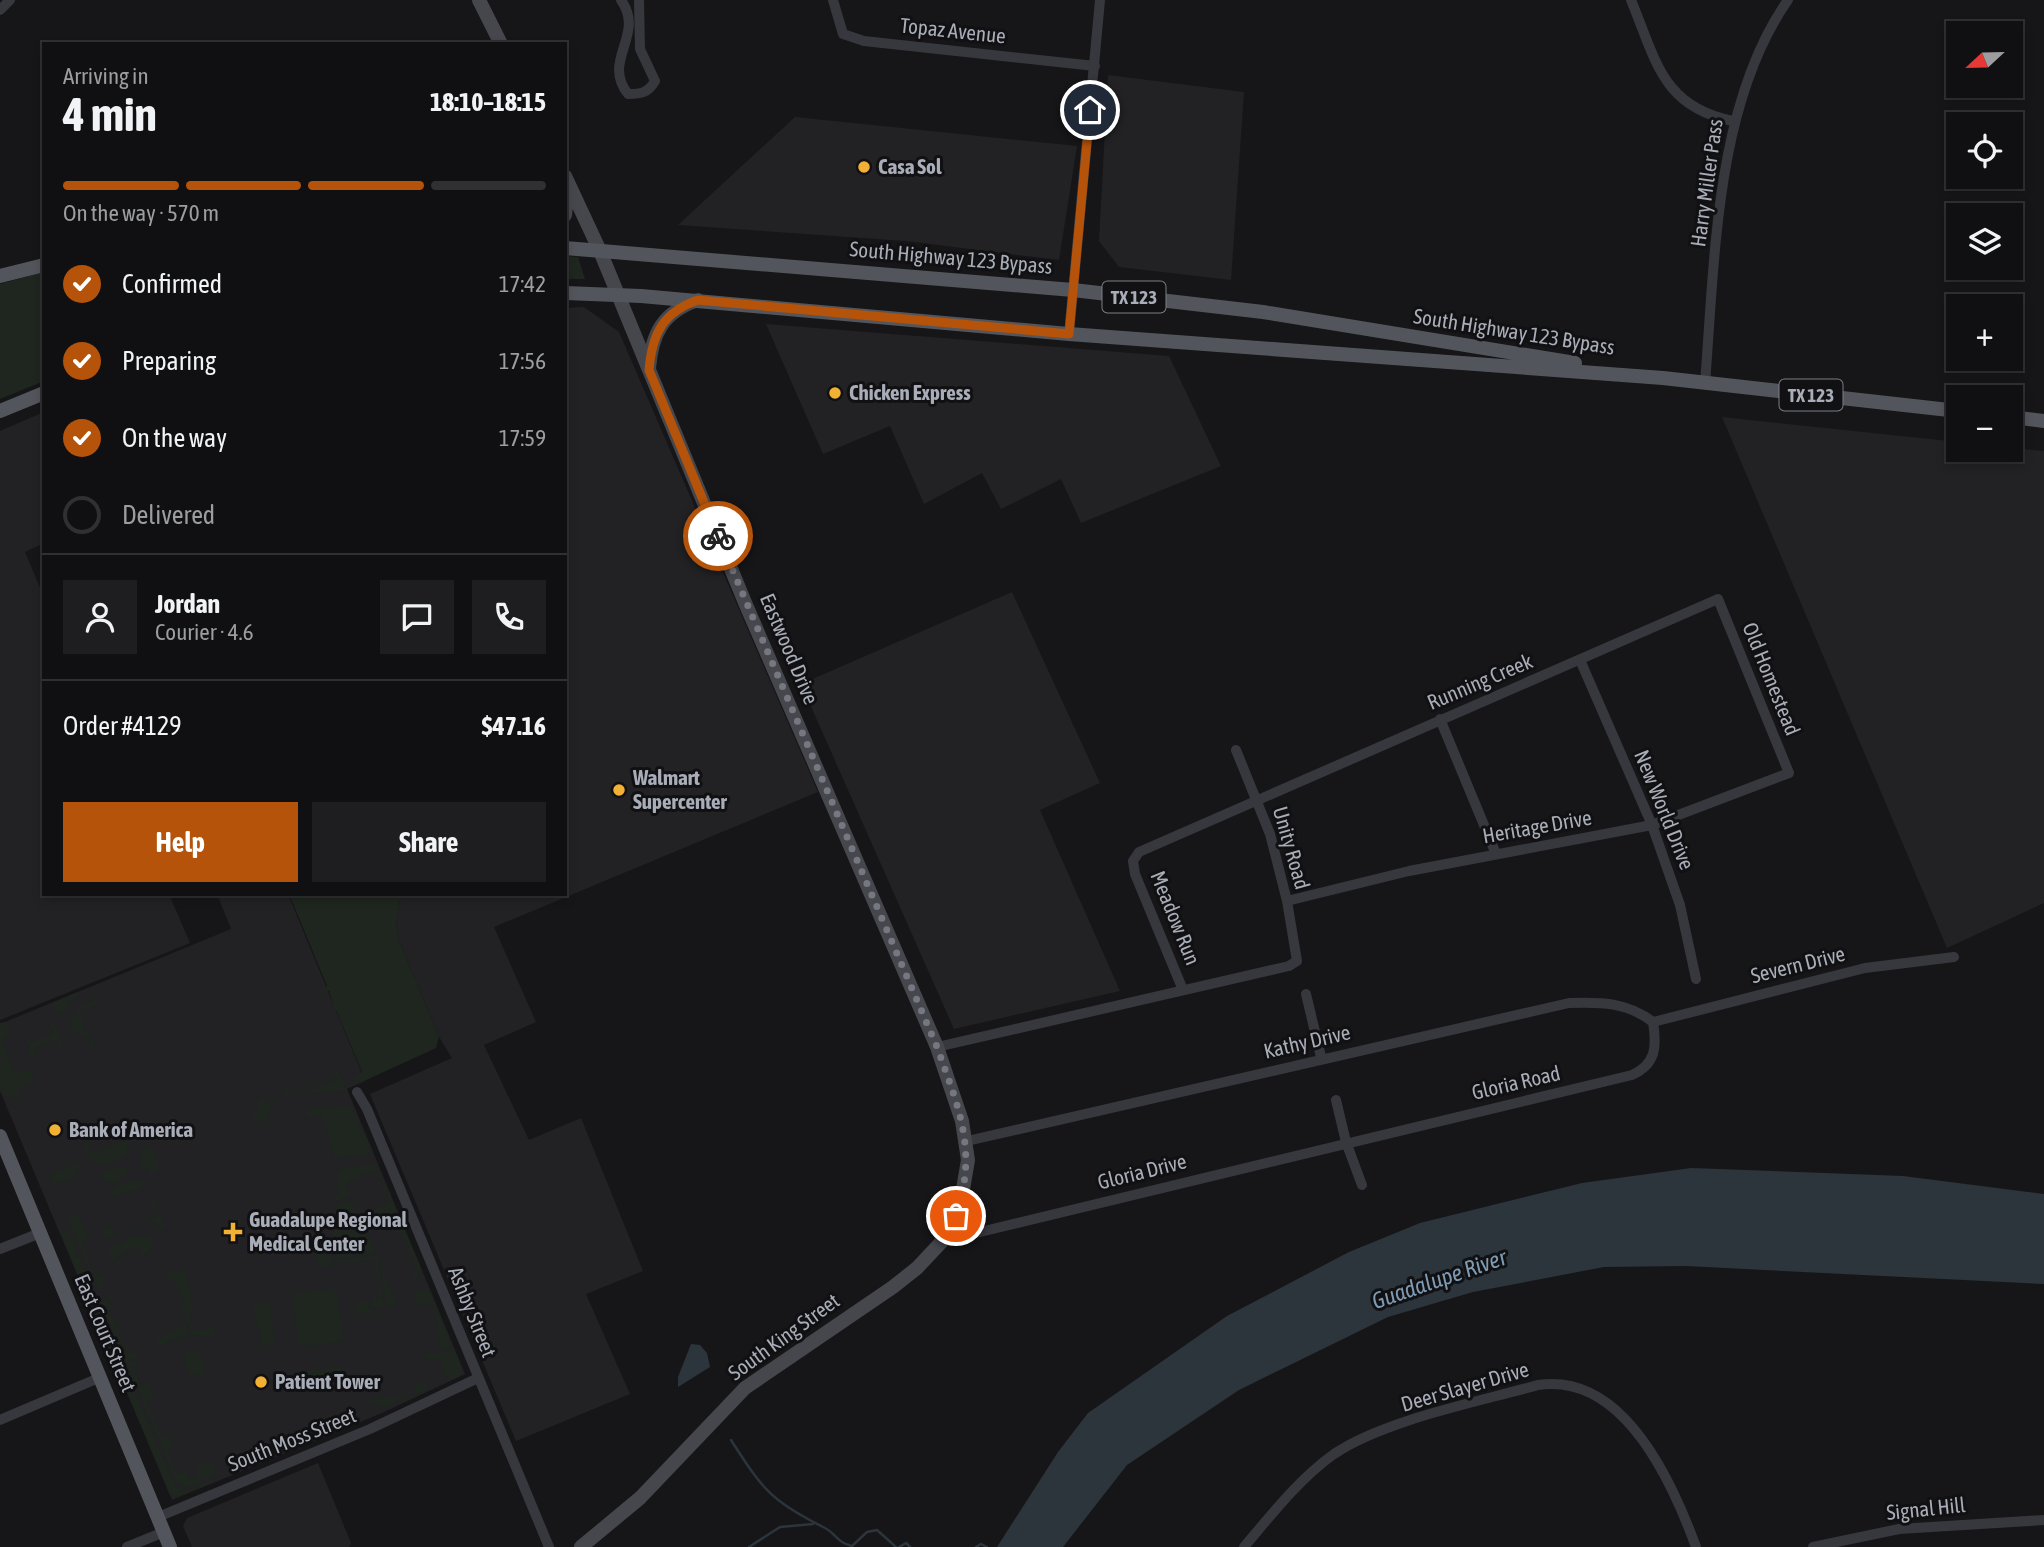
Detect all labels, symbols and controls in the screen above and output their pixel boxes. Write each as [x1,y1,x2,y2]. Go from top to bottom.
street label: Topaz Avenue [899,13,1007,47]
north arrow [1946,21,2023,98]
map controls [1946,21,2023,462]
text: Arriving in [63,63,149,89]
pin [1060,80,1120,140]
text: 18:10–18:15 [430,87,546,117]
text: 4 min [63,88,157,141]
icon: home [1071,91,1109,129]
button: locate [1946,112,2023,189]
street label: Harry Miller Pass [1685,117,1727,248]
place label: Casa Sol [878,154,942,178]
marker: Casa Sol [856,159,872,175]
text: On the way · 570 m [63,200,219,226]
button: layers [1946,203,2023,280]
street label: South Highway 123 Bypass [849,236,1053,278]
icon: check [63,265,101,303]
text: Confirmed [122,269,222,299]
text: 17:42 [499,271,546,297]
road number: TX 123 [1102,282,1166,312]
button: + [1946,294,2023,371]
street label: South Highway 123 Bypass [1412,303,1617,359]
icon: check [63,342,101,380]
text: Preparing [122,346,216,376]
text: 17:56 [499,348,546,374]
place label: Chicken Express [849,380,971,404]
road number: TX 123 [1780,380,1842,410]
marker: Chicken Express [827,385,843,401]
button: − [1946,385,2023,462]
icon: check [63,419,101,457]
text: On the way [122,423,227,453]
text: 17:59 [499,425,546,451]
text: Delivered [122,500,215,530]
courier [683,501,753,571]
icon: bike [699,517,737,555]
button: person [63,580,137,654]
button: chat [380,580,454,654]
button: phone [472,580,546,654]
text: Jordan [155,589,220,619]
street label: Eastwood Drive [756,590,824,708]
text: Courier · 4.6 [155,619,254,645]
street label: Old Homestead [1738,619,1805,739]
street label: Running Creek [1423,648,1536,714]
text: Order #4129 [63,711,182,741]
text: $47.16 [482,711,546,741]
street label: New World Drive [1630,746,1700,873]
place label: Walmart Supercenter [632,765,728,813]
marker: Walmart Supercenter [611,782,627,798]
button: Help [63,802,298,882]
button: Share [312,802,546,882]
street label: Unity Road [1269,804,1315,892]
street label: Heritage Drive [1480,805,1593,847]
street label: Meadow Run [1146,867,1206,968]
street label: Severn Drive [1748,941,1847,987]
street label: Kathy Drive [1261,1019,1352,1063]
street label: Gloria Road [1469,1060,1562,1104]
place label: Bank of America [69,1117,193,1141]
marker: Bank of America [47,1122,63,1138]
street label: Gloria Drive [1095,1148,1189,1194]
pin [926,1186,986,1246]
icon: bag [937,1197,975,1235]
place label: Guadalupe Regional Medical Center [249,1207,408,1255]
marker: Guadalupe Regional Medical Center [223,1222,243,1242]
water label: Guadalupe River [1368,1243,1511,1314]
street label: Ashby Street [444,1263,502,1360]
street label: East Court Street [70,1270,141,1395]
street label: South King Street [723,1288,844,1384]
street label: Deer Slayer Drive [1398,1356,1531,1416]
place label: Patient Tower [275,1369,381,1393]
marker: Patient Tower [253,1374,269,1390]
street label: South Moss Street [224,1403,359,1476]
street label: Signal Hill [1885,1492,1967,1524]

